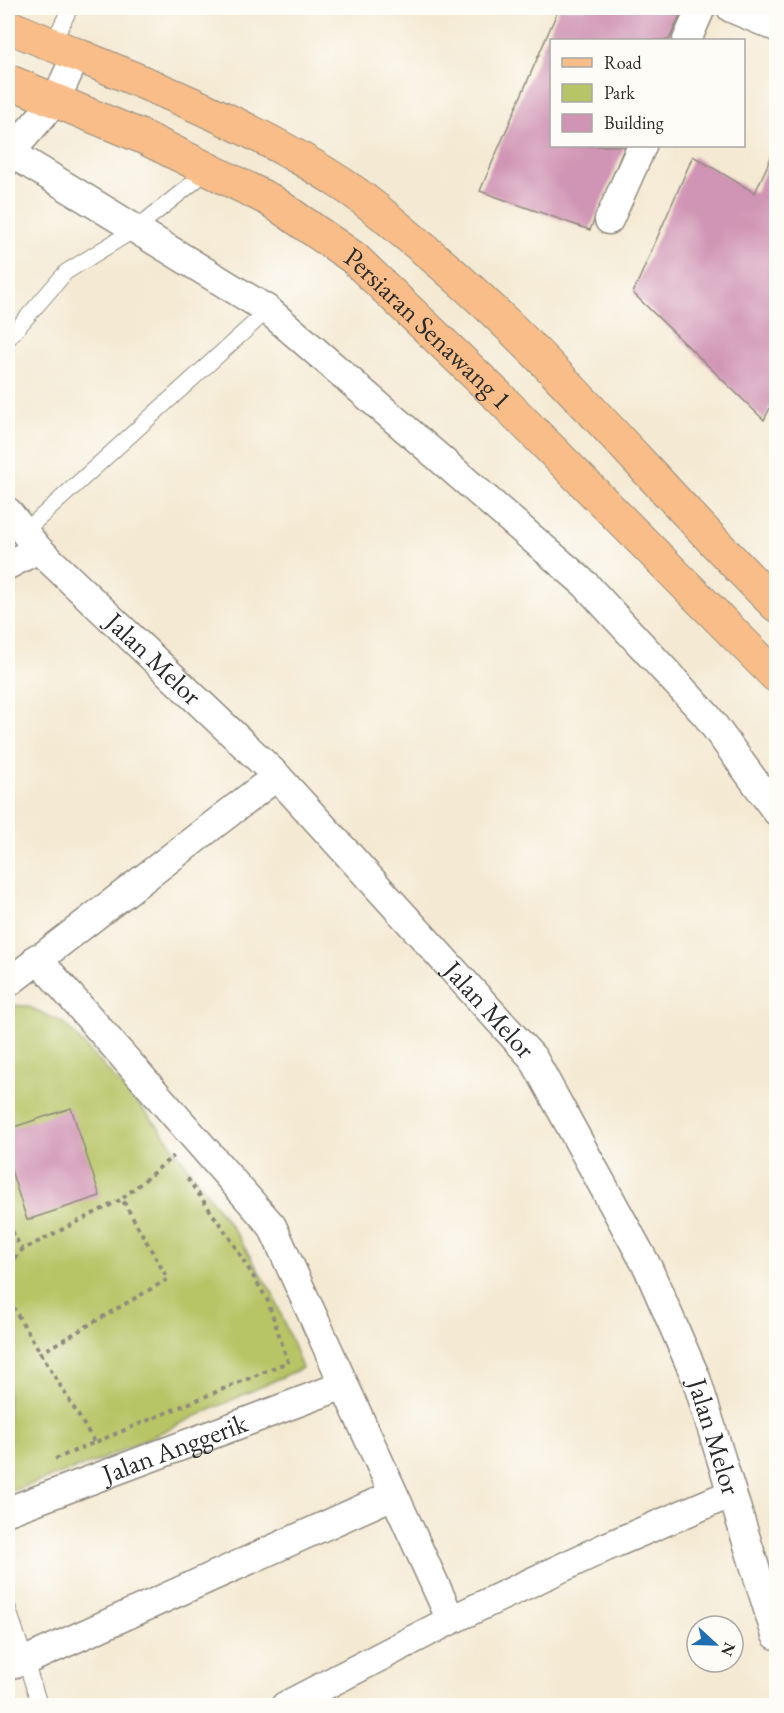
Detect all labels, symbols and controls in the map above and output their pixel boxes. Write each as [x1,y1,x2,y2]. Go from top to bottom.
legend [550,39,745,147]
text: Road [604,51,643,74]
text: Park [604,81,635,104]
text: Building [604,111,664,134]
street label: Persiaran Senawang 1 [338,239,519,417]
street label: Jalan Melor [97,603,209,712]
street label: Jalan Melor [435,952,543,1066]
street label: Jalan Melor [680,1372,749,1499]
street label: Jalan Anggerik [95,1405,252,1492]
north arrow [685,1614,745,1674]
text: N [716,1639,741,1659]

